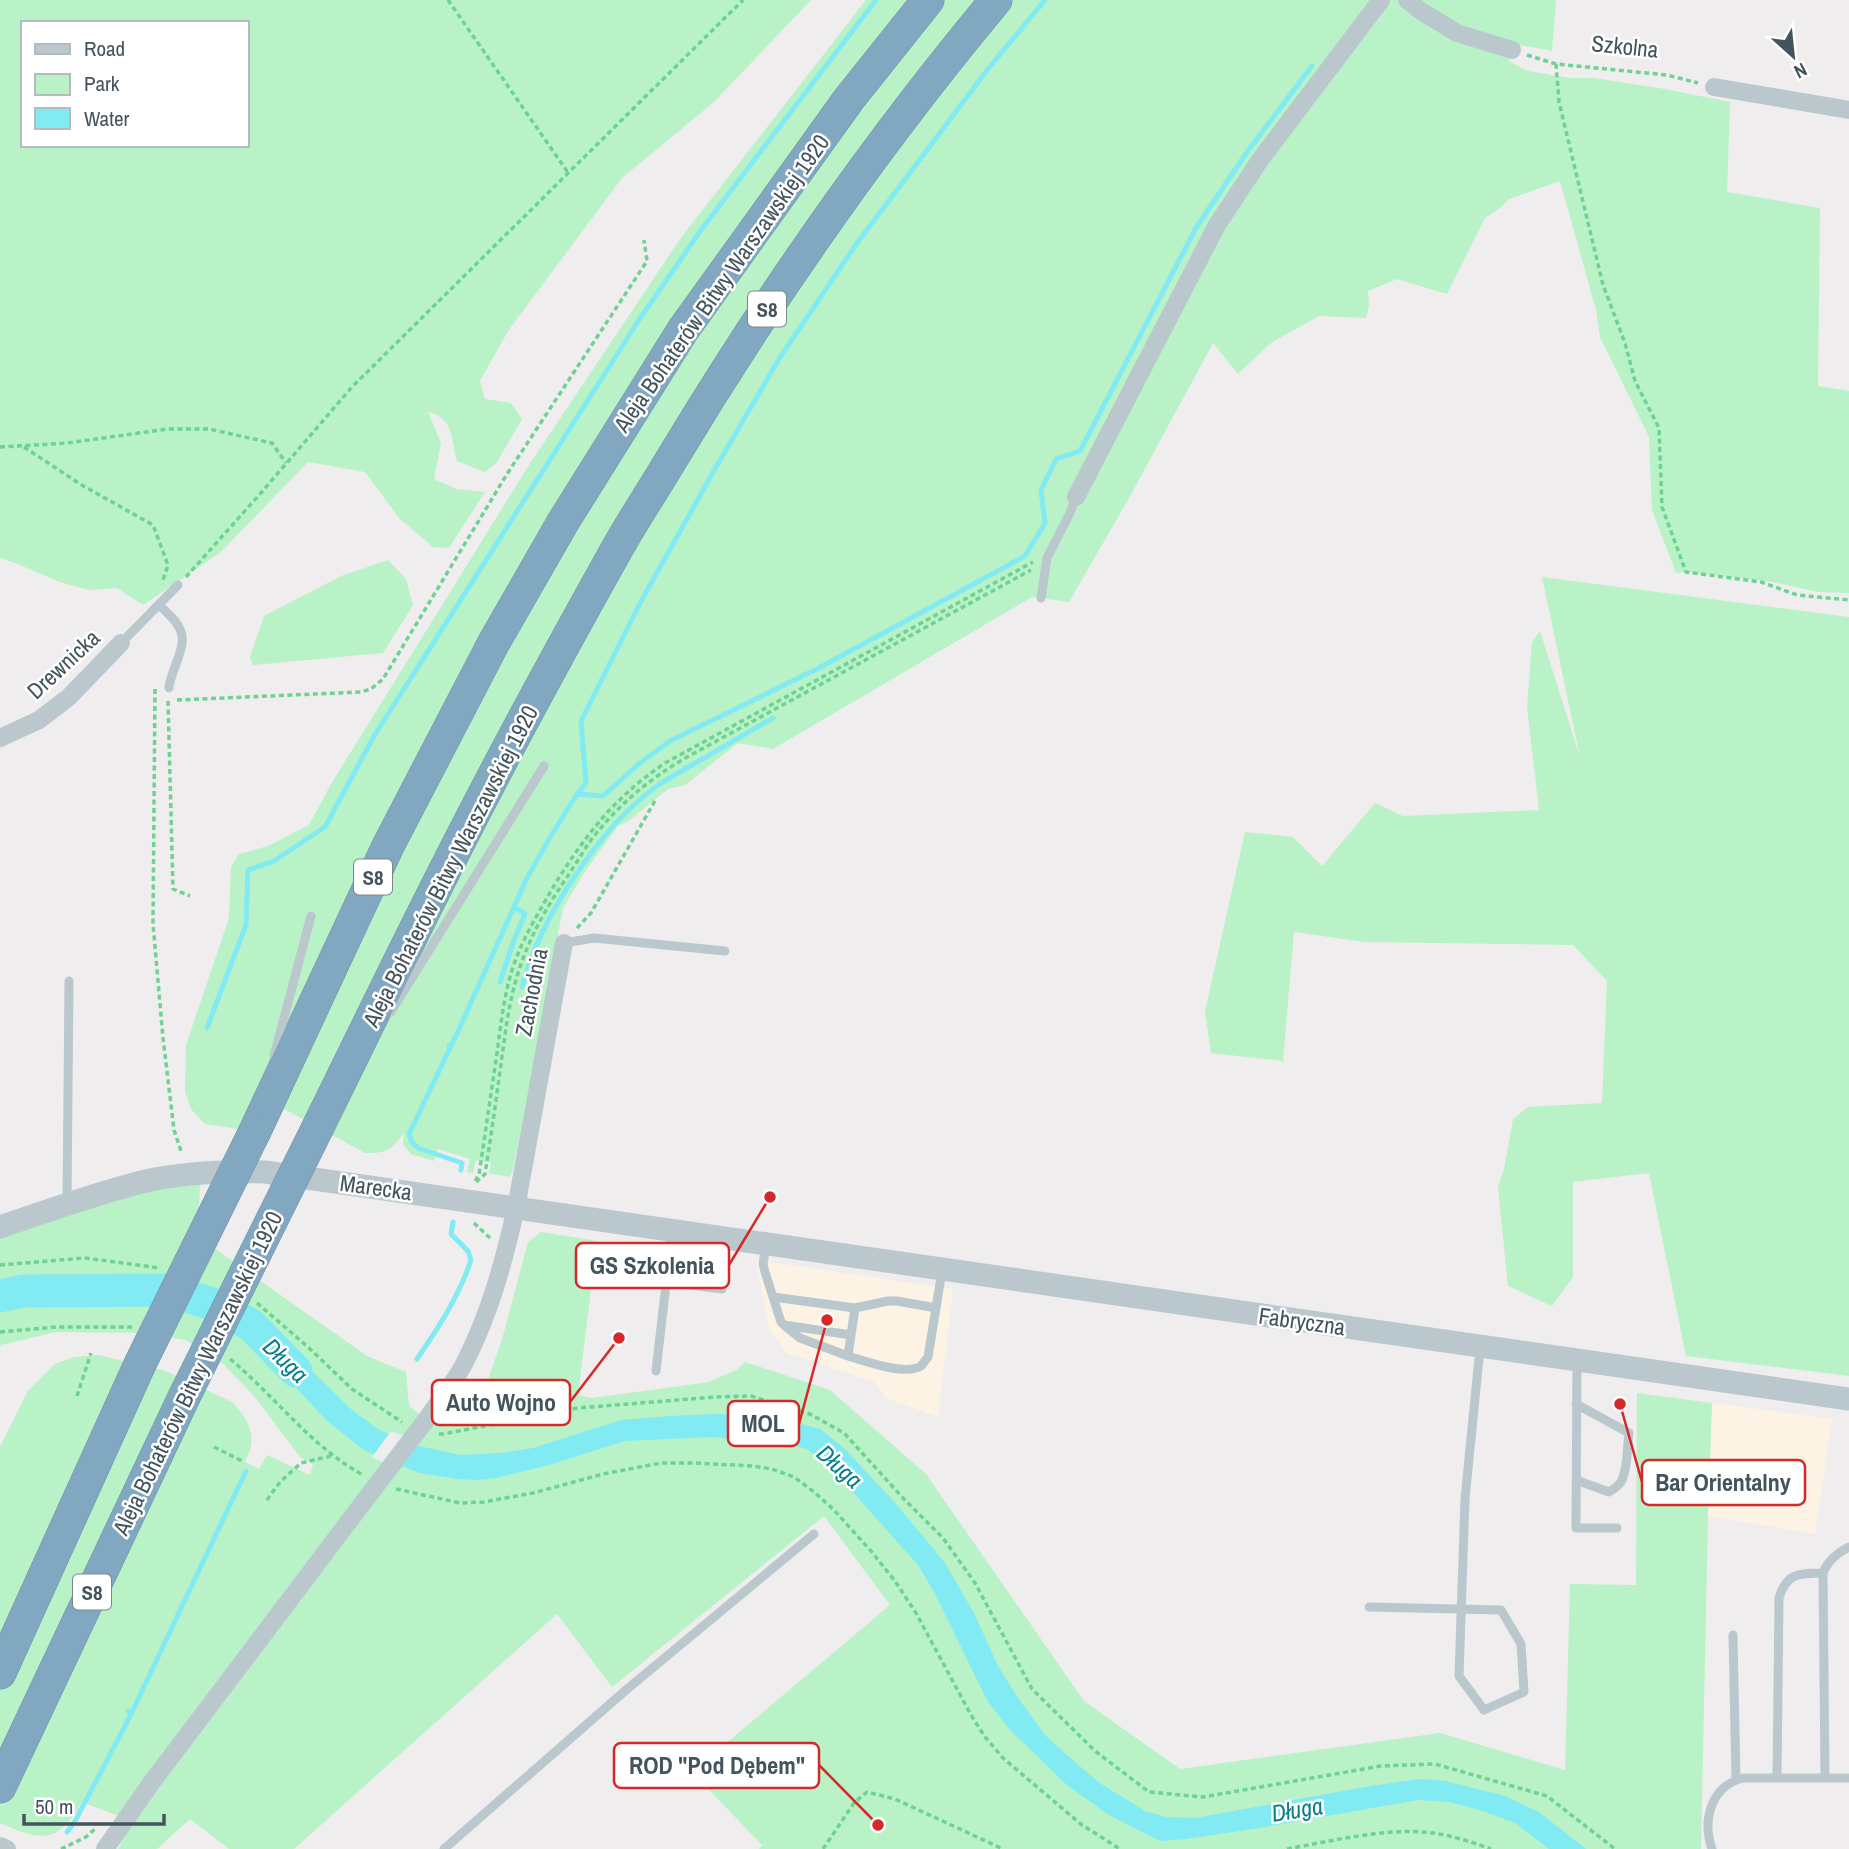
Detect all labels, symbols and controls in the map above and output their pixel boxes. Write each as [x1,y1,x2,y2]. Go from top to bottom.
legend [21,21,248,147]
north arrow [1758,21,1828,91]
street label: Szkolna [1590,27,1660,65]
text: Road [84,34,125,63]
text: N [1790,57,1812,85]
text: Park [84,69,120,98]
text: Water [84,104,130,133]
street label: Aleja Bohaterów Bitwy Warszawskiej 1920 [605,128,836,439]
road number: S8 [748,292,786,326]
street label: Drewnicka [20,622,107,706]
street label: Aleja Bohaterów Bitwy Warszawskiej 1920 [355,700,545,1033]
road number: S8 [354,860,392,894]
street label: Zachodnia [507,945,555,1039]
street label: Marecka [338,1167,414,1207]
street label: Aleja Bohaterów Bitwy Warszawskiej 1920 [104,1206,289,1541]
callout: GS Szkolenia [576,1243,729,1288]
text: GS Szkolenia [590,1249,714,1281]
street label: Fabryczna [1257,1300,1348,1342]
water label: Długa [256,1331,316,1389]
callout: Auto Wojno [432,1380,570,1425]
text: Auto Wojno [446,1386,556,1418]
callout: MOL [728,1401,799,1446]
text: MOL [741,1407,785,1439]
water label: Długa [810,1437,870,1495]
callout: Bar Orientalny [1642,1460,1805,1505]
text: Bar Orientalny [1655,1466,1791,1498]
road number: S8 [73,1574,111,1610]
callout: ROD "Pod Dębem" [614,1743,819,1788]
text: ROD "Pod Dębem" [629,1749,805,1781]
scale bar [24,1783,164,1827]
water label: Długa [1269,1789,1325,1829]
text: 50 m [35,1792,73,1821]

